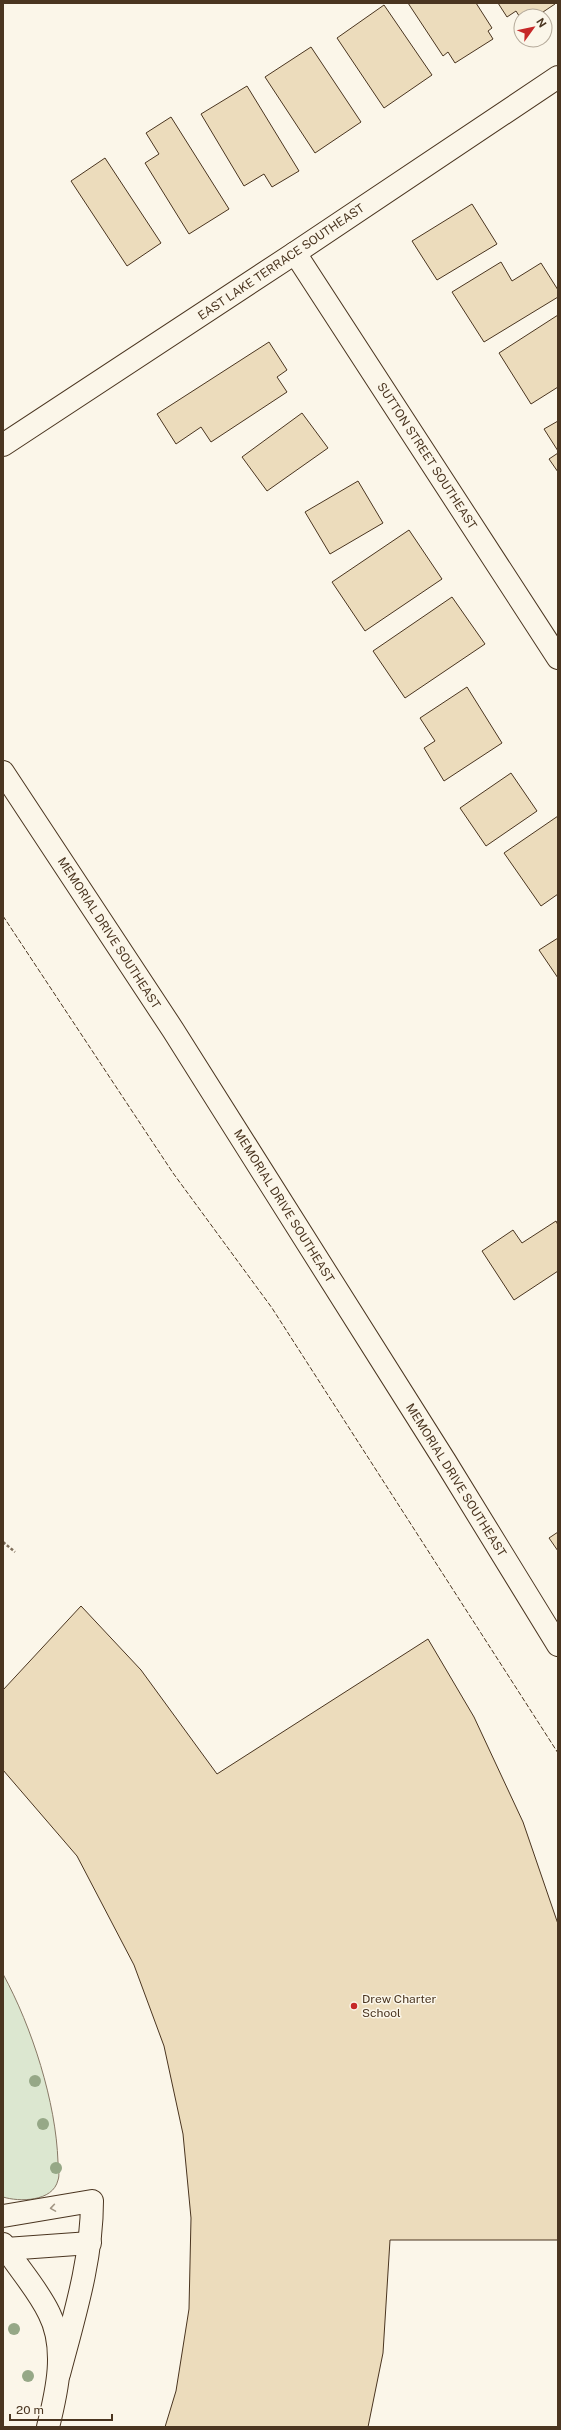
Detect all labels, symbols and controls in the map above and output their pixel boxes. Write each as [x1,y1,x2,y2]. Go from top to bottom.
north arrow [513,8,553,48]
text: N [534,16,549,29]
street label: EAST LAKE TERRACE SOUTHEAST [195,201,367,323]
street label: SUTTON STREET SOUTHEAST [374,380,480,532]
street label: MEMORIAL DRIVE SOUTHEAST [55,855,163,1011]
street label: MEMORIAL DRIVE SOUTHEAST [231,1127,337,1285]
street label: MEMORIAL DRIVE SOUTHEAST [403,1401,509,1559]
place label: Drew Charter School [362,1992,436,2020]
marker: Drew Charter School [349,2001,359,2011]
one-way arrow [50,2203,56,2211]
scale bar [10,2396,112,2422]
text: 20 m [16,2403,44,2417]

